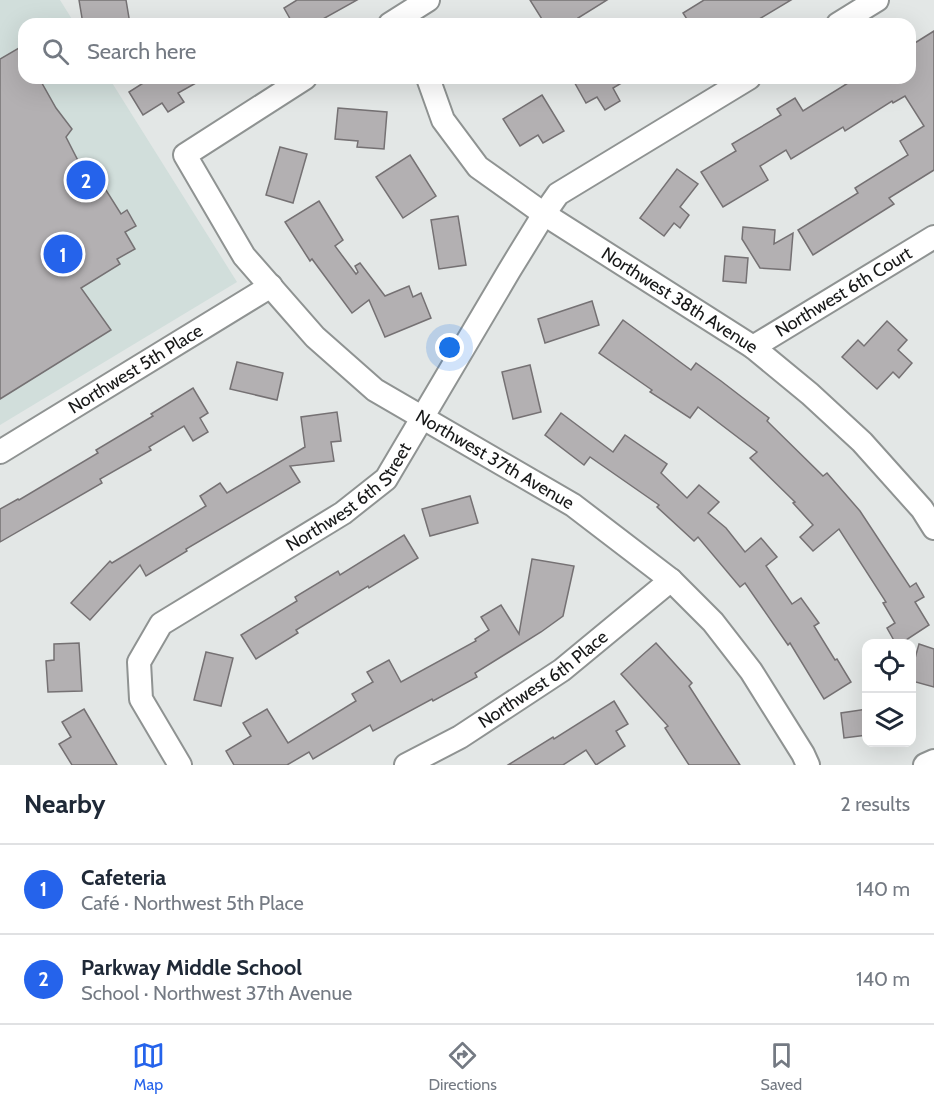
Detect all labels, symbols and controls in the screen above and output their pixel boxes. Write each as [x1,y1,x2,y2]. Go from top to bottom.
search box [18,18,916,84]
icon: search [39,35,72,68]
text: Search here [87,38,196,65]
pin: 2 [66,158,106,202]
pin: 1 [44,232,82,276]
street label: Northwest 38th Avenue [597,242,762,358]
street label: Northwest 6th Court [771,242,916,342]
street label: Northwest 5th Place [64,319,207,418]
your location [435,333,464,362]
street label: Northwest 37th Avenue [412,405,578,514]
street label: Northwest 6th Street [282,439,416,556]
street label: Northwest 6th Place [474,626,612,733]
map controls [862,639,916,747]
button: locate [862,639,916,693]
button: layers [862,693,916,747]
text: Nearby [24,788,105,820]
text: 2 results [840,792,910,816]
text: Cafeteria [81,864,166,891]
text: 1 [40,877,47,901]
text: 140 m [856,877,910,901]
text: Café · Northwest 5th Place [81,891,304,915]
text: Parkway Middle School [81,954,302,981]
text: 2 [38,967,49,991]
text: 140 m [856,967,910,991]
text: School · Northwest 37th Avenue [81,981,352,1005]
tab: Map [132,1039,165,1094]
tab: Directions [429,1039,497,1094]
tab: Saved [761,1039,802,1094]

